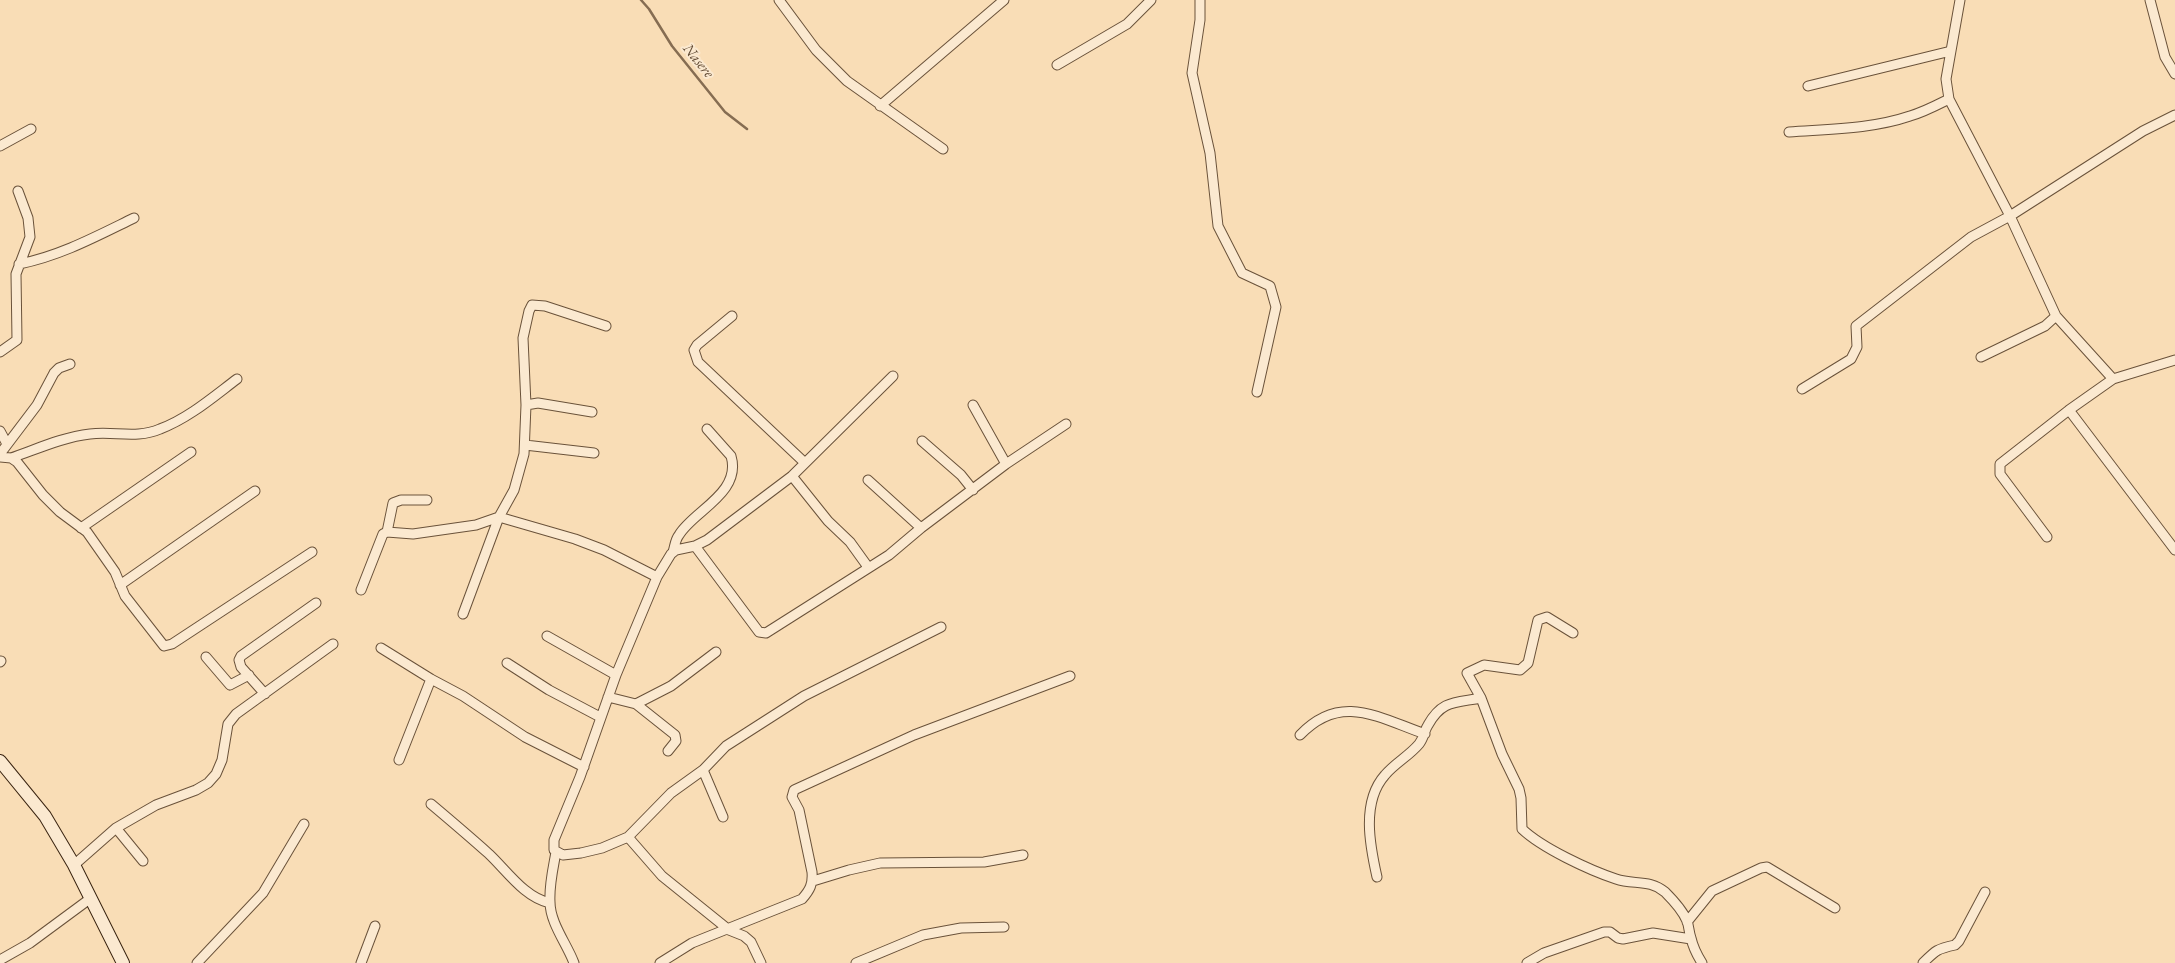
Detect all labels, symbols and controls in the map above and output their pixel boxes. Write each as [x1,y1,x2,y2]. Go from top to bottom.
water label: Nasere [679,40,717,82]

